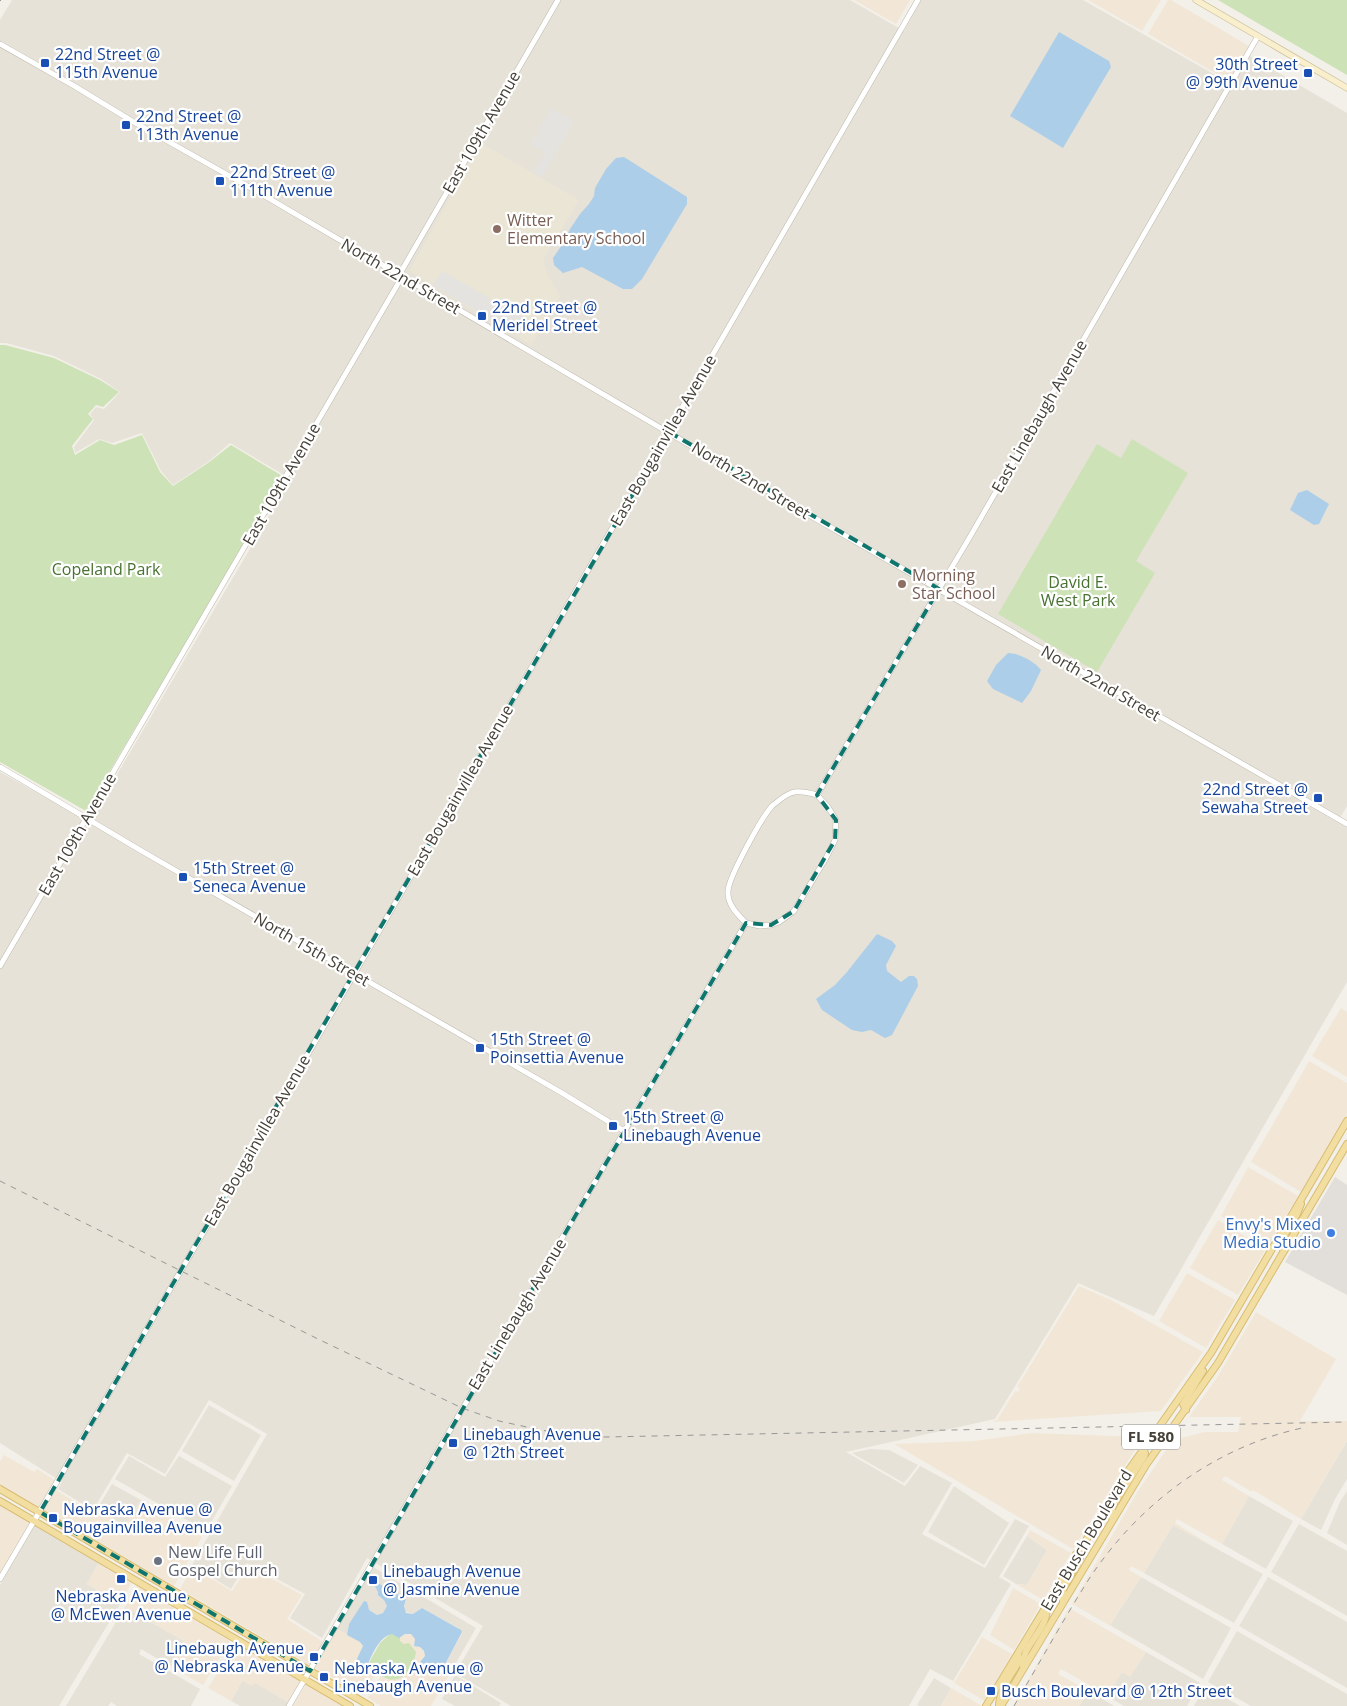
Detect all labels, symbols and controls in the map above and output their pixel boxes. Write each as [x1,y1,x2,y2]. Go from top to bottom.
place label: 22nd Street @ 115th Avenue [55,43,160,83]
place label: 30th Street @ 99th Avenue [1186,53,1298,93]
marker: 22nd Street @ 115th Avenue [39,57,51,69]
street label: East 109th Avenue [437,67,525,197]
marker: 30th Street @ 99th Avenue [1302,67,1314,79]
place label: 22nd Street @ 113th Avenue [136,105,241,145]
marker: 22nd Street @ 113th Avenue [120,119,132,131]
place label: 22nd Street @ 111th Avenue [230,161,335,201]
marker: 22nd Street @ 111th Avenue [214,175,226,187]
place label: Witter Elementary School [507,209,645,249]
marker: Witter Elementary School [491,223,503,235]
street label: North 22nd Street [337,233,465,319]
place label: 22nd Street @ Meridel Street [492,296,598,336]
marker: 22nd Street @ Meridel Street [476,310,488,322]
street label: East Linebaugh Avenue [986,335,1092,497]
street label: East Bougainvillea Avenue [605,350,721,530]
street label: East 109th Avenue [237,419,325,549]
street label: North 22nd Street [688,436,815,524]
park label: Copeland Park [52,558,161,580]
place label: Morning Star School [912,564,996,604]
park label: David E. West Park [1041,571,1116,611]
marker: Morning Star School [896,578,908,590]
street label: North 22nd Street [1037,640,1165,726]
street label: East Bougainvillea Avenue [402,700,518,880]
street label: East 109th Avenue [33,769,121,899]
place label: 22nd Street @ Sewaha Street [1201,778,1308,818]
marker: 22nd Street @ Sewaha Street [1312,792,1324,804]
place label: 15th Street @ Seneca Avenue [193,857,306,897]
marker: 15th Street @ Seneca Avenue [177,871,189,883]
street label: North 15th Street [250,907,374,991]
place label: 15th Street @ Poinsettia Avenue [490,1028,624,1068]
marker: 15th Street @ Poinsettia Avenue [474,1042,486,1054]
street label: East Bougainvillea Avenue [199,1050,315,1230]
place label: 15th Street @ Linebaugh Avenue [623,1106,761,1146]
marker: 15th Street @ Linebaugh Avenue [607,1120,619,1132]
place label: Envy's Mixed Media Studio [1223,1213,1321,1253]
marker: Envy's Mixed Media Studio [1325,1227,1337,1239]
street label: East Linebaugh Avenue [463,1234,571,1394]
place label: Linebaugh Avenue @ 12th Street [463,1423,601,1463]
road number: FL 580 [1122,1424,1180,1450]
marker: Linebaugh Avenue @ 12th Street [447,1437,459,1449]
street label: East Busch Boulevard [1035,1465,1137,1615]
place label: Nebraska Avenue @ Bougainvillea Avenue [63,1498,222,1538]
marker: Nebraska Avenue @ Bougainvillea Avenue [47,1512,59,1524]
place label: New Life Full Gospel Church [168,1541,278,1581]
marker: New Life Full Gospel Church [152,1555,164,1567]
place label: Linebaugh Avenue @ Jasmine Avenue [383,1560,521,1600]
marker: Nebraska Avenue @ McEwen Avenue [115,1573,127,1585]
marker: Linebaugh Avenue @ Jasmine Avenue [367,1574,379,1586]
place label: Nebraska Avenue @ McEwen Avenue [51,1585,191,1625]
place label: Linebaugh Avenue @ Nebraska Avenue [154,1637,304,1677]
marker: Linebaugh Avenue @ Nebraska Avenue [308,1651,320,1663]
place label: Nebraska Avenue @ Linebaugh Avenue [334,1657,484,1697]
marker: Nebraska Avenue @ Linebaugh Avenue [318,1671,330,1683]
place label: Busch Boulevard @ 12th Street [1001,1680,1232,1702]
marker: Busch Boulevard @ 12th Street [985,1685,997,1697]

